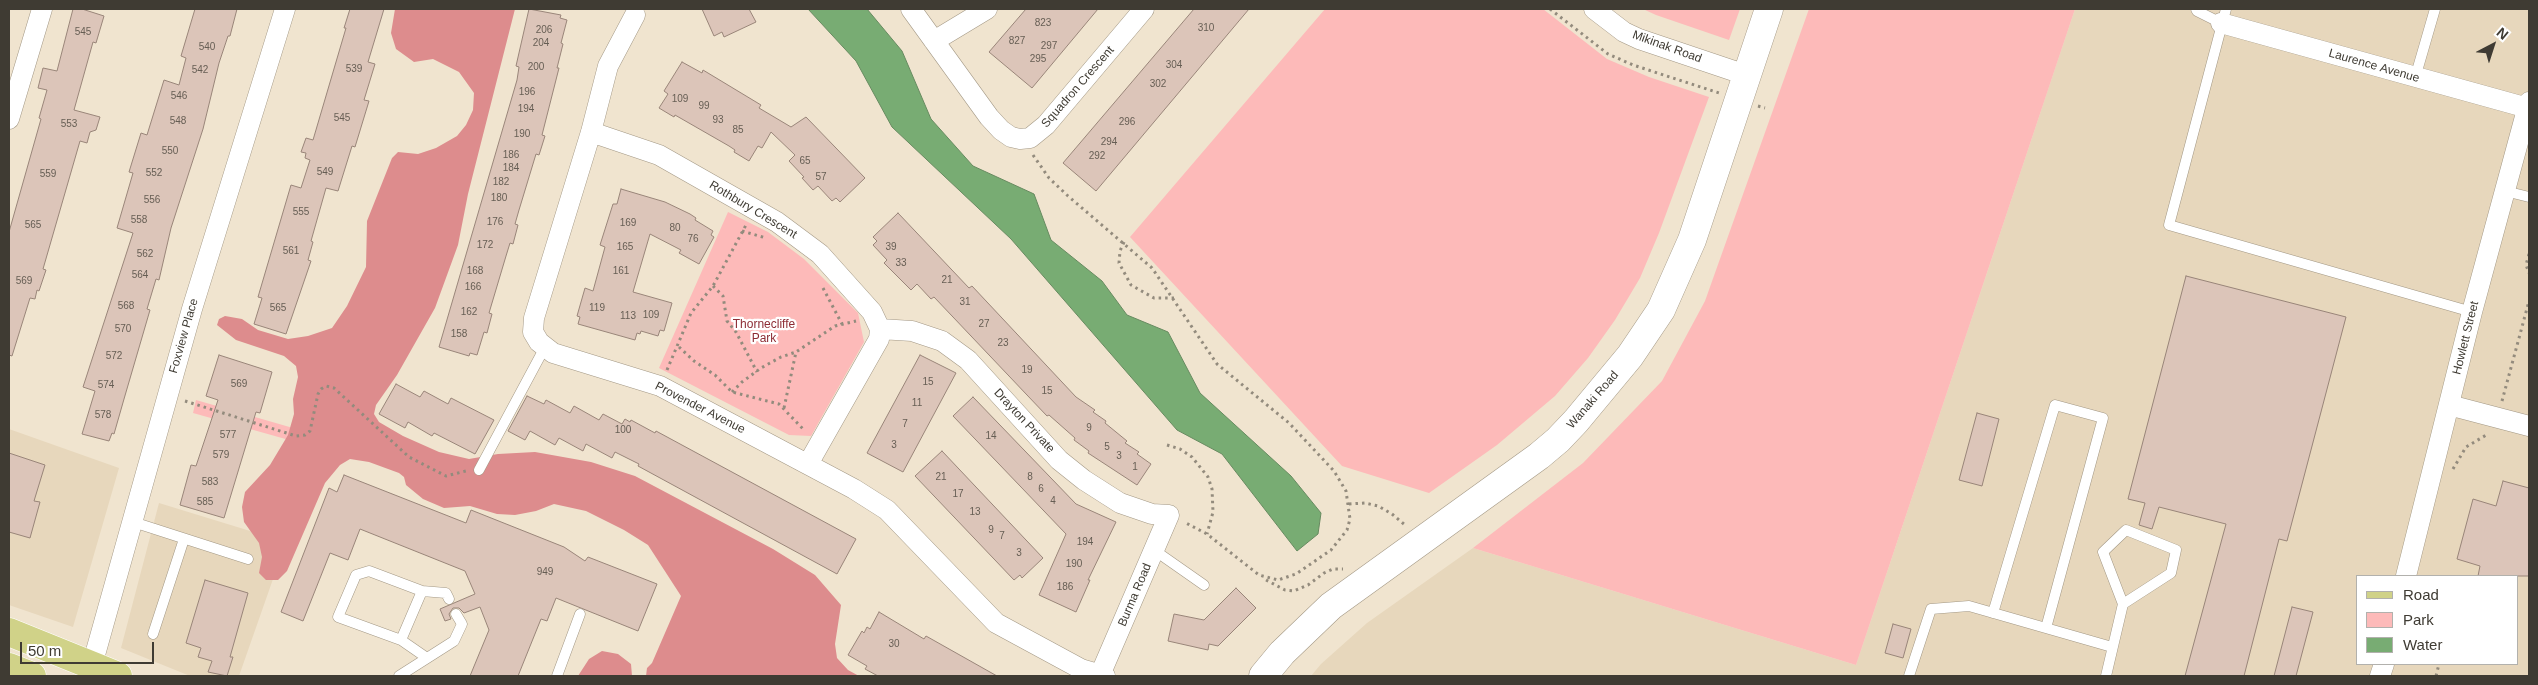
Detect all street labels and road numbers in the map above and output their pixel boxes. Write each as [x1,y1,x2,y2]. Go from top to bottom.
street label: Mikinak Road [1630,28,1704,66]
street label: Squadron Crescent [1039,43,1117,131]
street label: Laurence Avenue [2327,46,2421,86]
street label: Rothbury Crescent [706,178,800,242]
street label: Foxview Place [166,297,202,375]
street label: Howlett Street [2450,300,2482,376]
street label: Wanaki Road [1564,368,1622,432]
street label: Provender Avenue [653,379,747,437]
street label: Drayton Private [991,386,1057,456]
street label: Burma Road [1115,561,1155,629]

